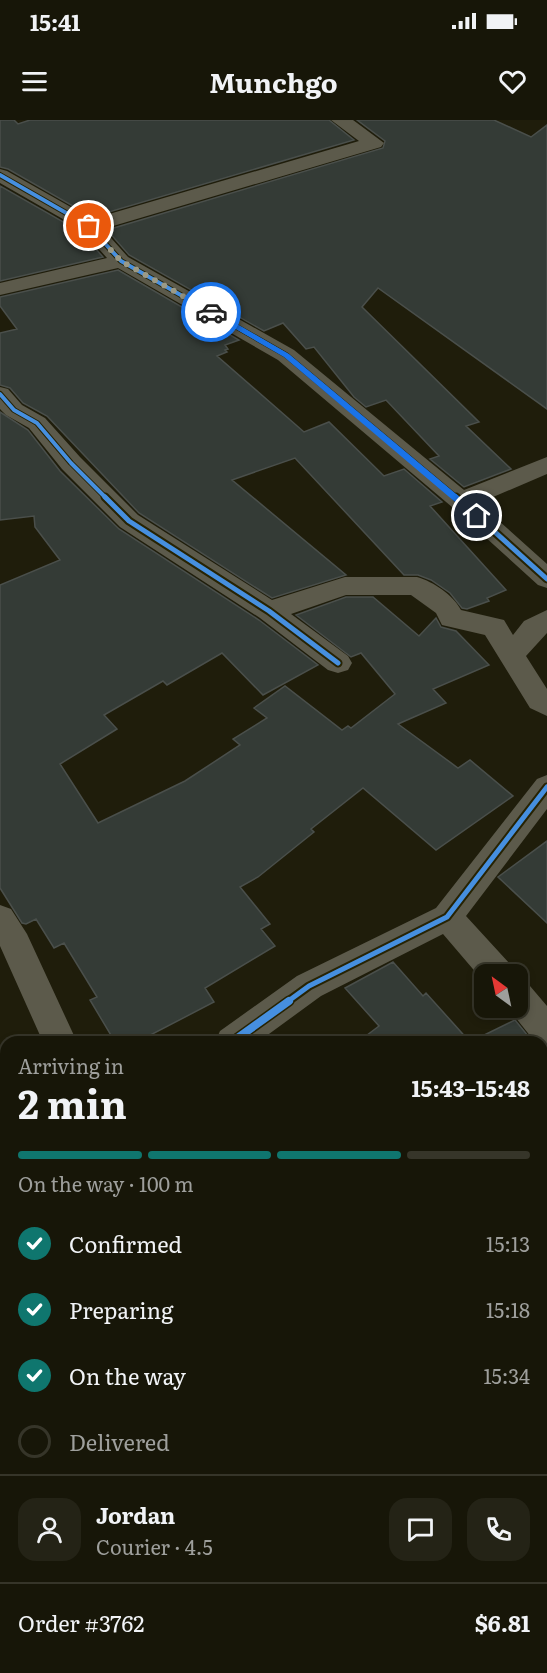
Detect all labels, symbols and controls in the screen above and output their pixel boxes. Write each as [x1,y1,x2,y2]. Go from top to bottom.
text: 15:41 [30,5,80,38]
text: Munchgo [209,61,338,101]
icon: menu [18,65,51,98]
icon: heart [496,65,529,98]
pin [63,200,114,251]
icon: bag [72,209,105,242]
courier [181,282,241,342]
icon: car [195,296,228,329]
pin [451,490,502,541]
icon: home [460,499,493,532]
north arrow [474,964,528,1018]
map controls [474,964,528,1018]
text: Arriving in [18,1050,124,1080]
text: 15:43–15:48 [411,1071,530,1104]
text: 2 min [18,1073,127,1131]
text: On the way · 100 m [18,1168,194,1198]
icon: check [18,1227,51,1260]
text: Confirmed [69,1227,182,1260]
text: 15:13 [486,1228,530,1258]
icon: check [18,1293,51,1326]
text: Preparing [69,1293,173,1326]
text: 15:18 [486,1294,530,1324]
icon: check [18,1359,51,1392]
text: On the way [69,1359,186,1392]
text: 15:34 [483,1360,530,1390]
text: Delivered [69,1425,170,1458]
button: person [18,1498,81,1561]
text: Jordan [96,1498,175,1531]
button: chat [389,1498,452,1561]
button: phone [467,1498,530,1561]
text: Courier · 4.5 [96,1531,213,1561]
text: Order #3762 [18,1606,144,1639]
text: $6.81 [475,1606,530,1639]

